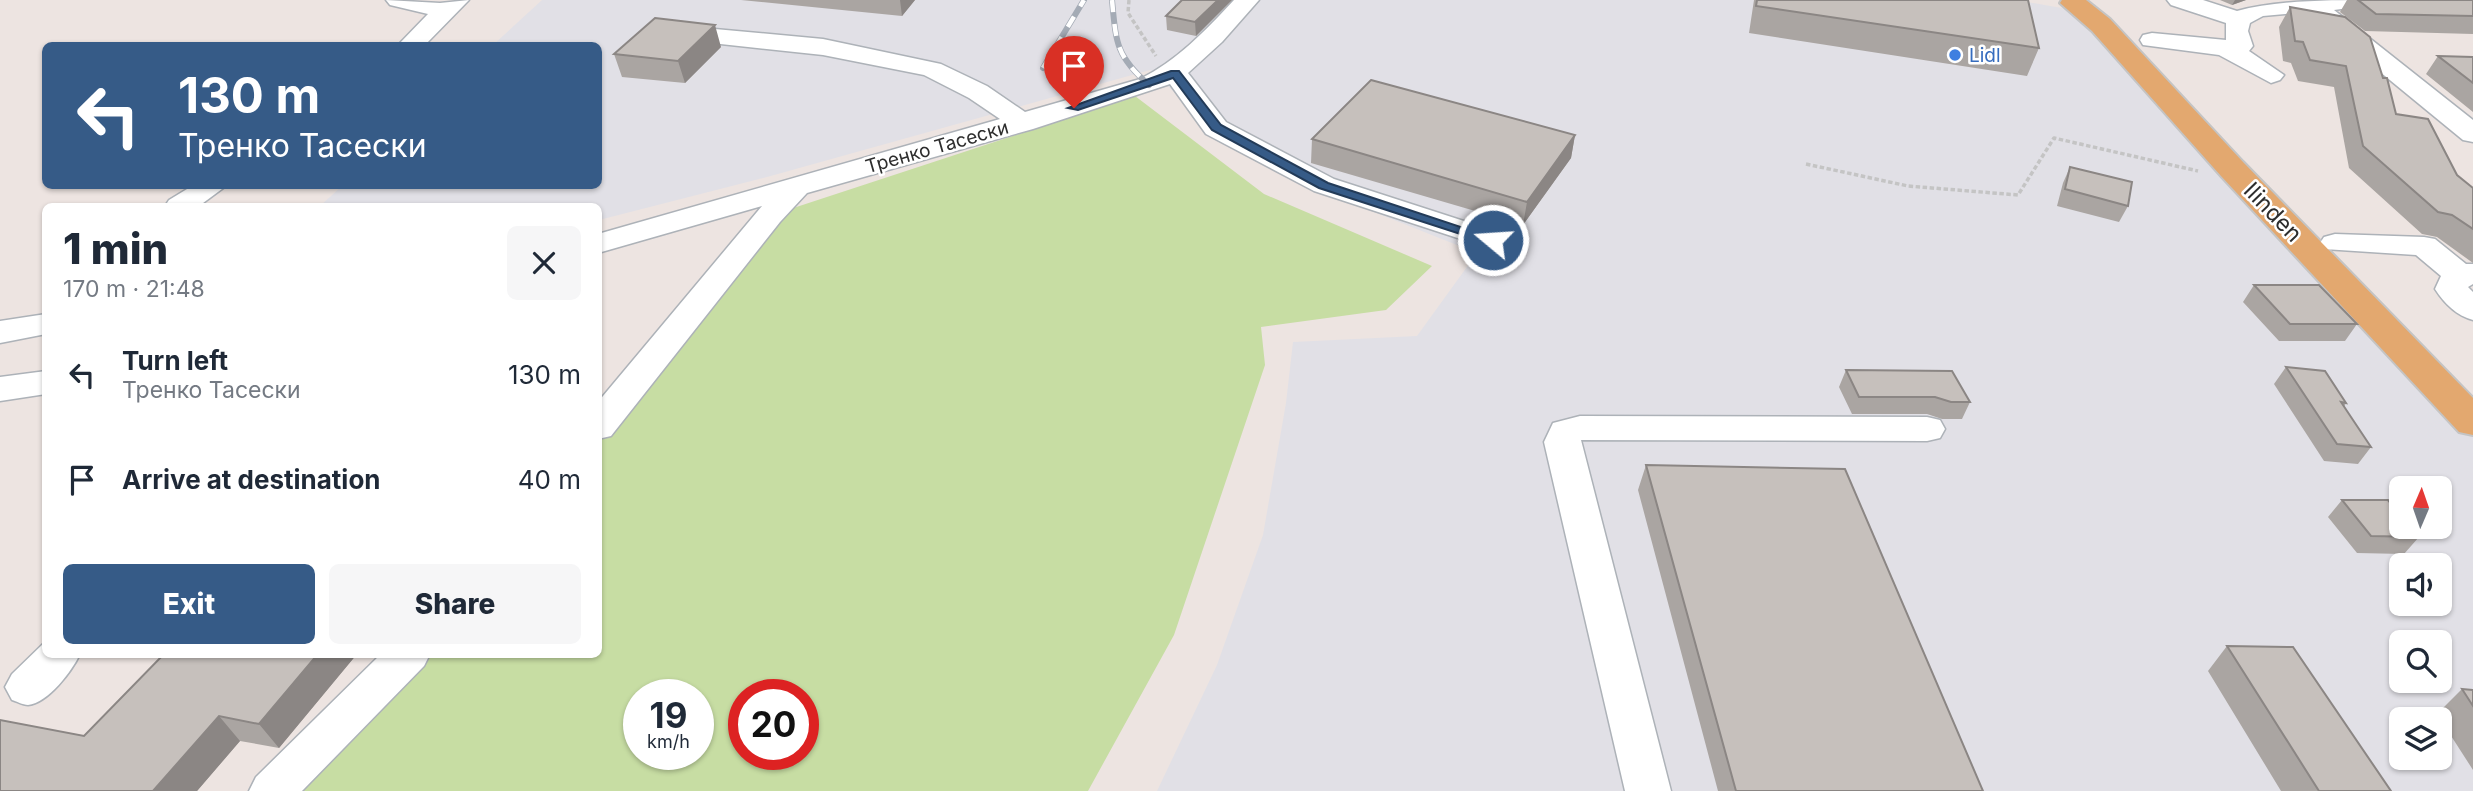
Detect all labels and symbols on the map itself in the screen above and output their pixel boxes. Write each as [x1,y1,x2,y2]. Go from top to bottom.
pin [1044,36,1104,108]
place label: Lidl [1969,44,2001,67]
marker: Lidl [1947,47,1963,63]
street label: Тренко Тасески [863,116,1011,178]
street label: Ilinden [2238,176,2308,248]
position arrow [1456,203,1530,277]
north arrow [2389,476,2452,539]
speed limit sign: 20 [728,679,819,770]

